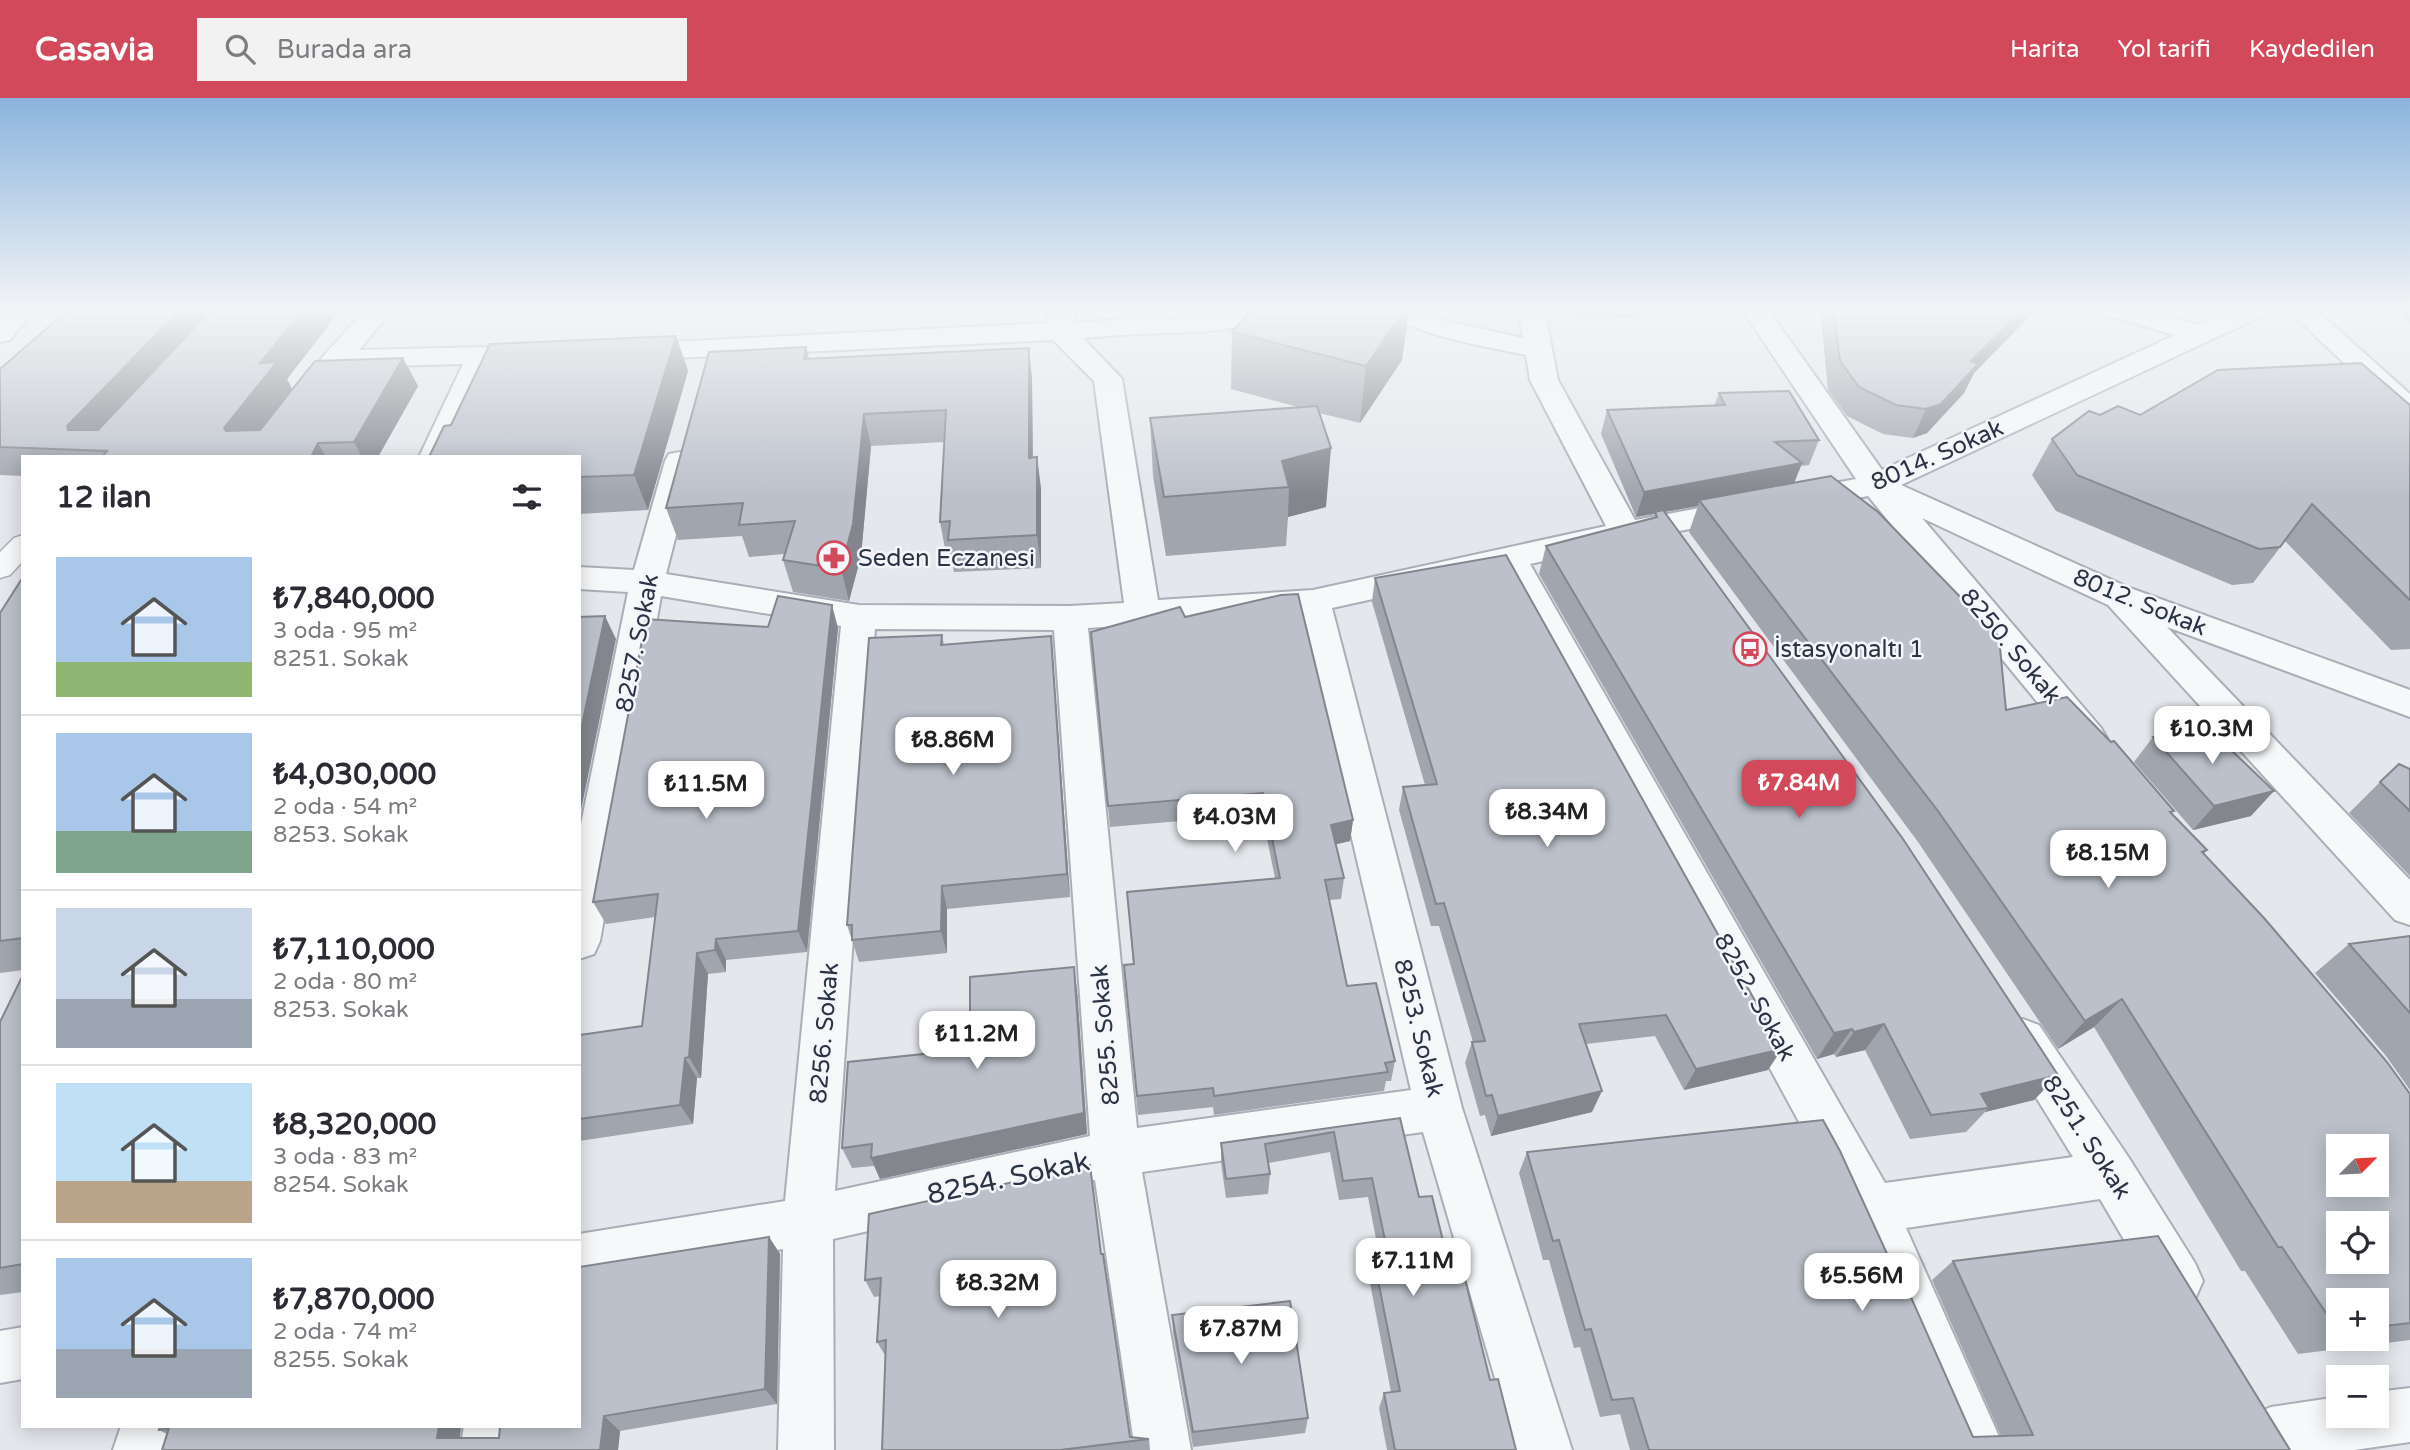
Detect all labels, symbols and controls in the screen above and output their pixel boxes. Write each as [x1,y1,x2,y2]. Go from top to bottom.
search box [197,18,687,81]
text: Casavia [35,30,155,69]
icon: search [221,30,259,68]
text: Burada ara [277,34,412,65]
text: Harita [2010,35,2079,64]
text: Yol tarifi [2117,35,2211,64]
text: Kaydedilen [2249,35,2375,64]
street label: 8014. Sokak [1867,413,2008,497]
icon: filters [508,478,546,516]
text: 12 ilan [56,479,152,516]
pharmacy icon: Seden Eczanesi [815,539,853,577]
place label: Seden Eczanesi [858,544,1035,573]
street label: 8012. Sokak [2069,563,2211,642]
street label: 8257. Sokak [610,571,665,715]
text: ₺7,840,000 [273,580,435,617]
street label: 8250. Sokak [1954,583,2067,710]
icon: home [112,585,196,669]
text: 3 oda · 95 m² [273,617,417,645]
bus stop icon: İstasyonaltı 1 [1731,630,1769,668]
place label: İstasyonaltı 1 [1774,635,1924,664]
text: 8251. Sokak [273,645,409,673]
pin: ₺10.3M [2155,706,2269,766]
text: ₺10.3M [2170,715,2254,743]
pin: ₺8.86M [896,718,1010,777]
text: ₺8.86M [911,726,995,754]
text: ₺4,030,000 [273,756,436,793]
pin: ₺7.84M [1742,760,1856,820]
icon: home [112,761,196,845]
pin: ₺11.5M [649,762,763,821]
text: ₺7.84M [1758,769,1840,797]
text: ₺11.5M [664,770,748,798]
pin: ₺8.34M [1490,790,1604,849]
text: 2 oda · 54 m² [273,793,417,821]
pin: ₺4.03M [1178,794,1292,854]
text: ₺8.34M [1505,798,1589,826]
text: ₺4.03M [1193,803,1277,831]
text: 8253. Sokak [273,821,409,849]
pin: ₺8.15M [2051,830,2165,890]
text: ₺8.15M [2066,839,2150,867]
street label: 8252. Sokak [1708,928,1802,1066]
text: ₺7,110,000 [273,931,435,968]
icon: home [112,936,196,1020]
street label: 8253. Sokak [1387,956,1450,1100]
street label: 8256. Sokak [804,961,845,1105]
street label: 8255. Sokak [1085,963,1126,1107]
text: 2 oda · 80 m² [273,968,417,996]
text: 8253. Sokak [273,996,409,1024]
pin: ₺11.2M [920,1012,1034,1071]
text: ₺11.2M [935,1020,1019,1048]
street label: 8251. Sokak [2036,1070,2137,1205]
text: ₺8,320,000 [273,1106,436,1143]
icon: home [112,1111,196,1195]
north arrow [2326,1134,2389,1197]
map controls [2326,1134,2389,1428]
text: 3 oda · 83 m² [273,1143,417,1171]
street label: 8254. Sokak [924,1144,1093,1212]
text: 8254. Sokak [273,1171,409,1199]
button: locate [2326,1211,2389,1274]
pin: ₺7.11M [1356,1238,1470,1298]
text: ₺7.11M [1372,1247,1454,1275]
pin: ₺5.56M [1805,1254,1919,1313]
pin: ₺8.32M [941,1260,1055,1320]
text: ₺5.56M [1820,1262,1904,1290]
text: ₺8.32M [956,1269,1040,1297]
text: ₺7,870,000 [273,1281,435,1318]
icon: home [112,1286,196,1370]
button: + [2326,1288,2389,1351]
pin: ₺7.87M [1184,1306,1298,1366]
text: ₺7.87M [1200,1315,1282,1343]
text: 2 oda · 74 m² [273,1318,417,1346]
text: 8255. Sokak [273,1346,408,1374]
button: − [2326,1365,2389,1428]

